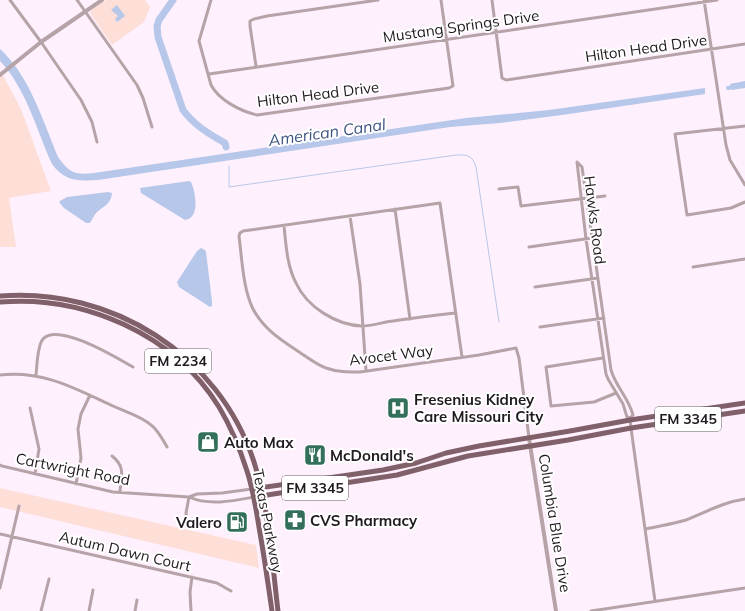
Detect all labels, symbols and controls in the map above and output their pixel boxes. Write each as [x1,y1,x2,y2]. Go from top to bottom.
street label: Mustang Springs Drive [382,6,540,46]
street label: Hilton Head Drive [584,30,708,66]
street label: Hilton Head Drive [256,77,380,111]
water label: American Canal [266,114,387,150]
street label: Hawks Road [580,175,610,265]
street label: Avocet Way [348,340,434,370]
road number: FM 2234 [145,349,211,373]
place label: Fresenius Kidney Care Missouri City [414,390,544,426]
hospital icon: Fresenius Kidney Care Missouri City [385,395,411,421]
road number: FM 3345 [655,407,721,431]
shop icon: Auto Max [195,429,221,455]
place label: Auto Max [224,433,294,452]
restaurant icon: McDonald's [302,442,328,468]
place label: McDonald's [330,446,414,465]
street label: Cartwright Road [14,449,132,489]
street label: Columbia Blue Drive [535,452,575,594]
street label: Texas Parkway [249,467,287,575]
road number: FM 3345 [282,476,348,500]
pharmacy icon: CVS Pharmacy [282,507,308,533]
fuel station icon: Valero [224,509,250,535]
place label: CVS Pharmacy [310,511,418,530]
place label: Valero [175,513,222,532]
street label: Autum Dawn Court [57,527,193,575]

